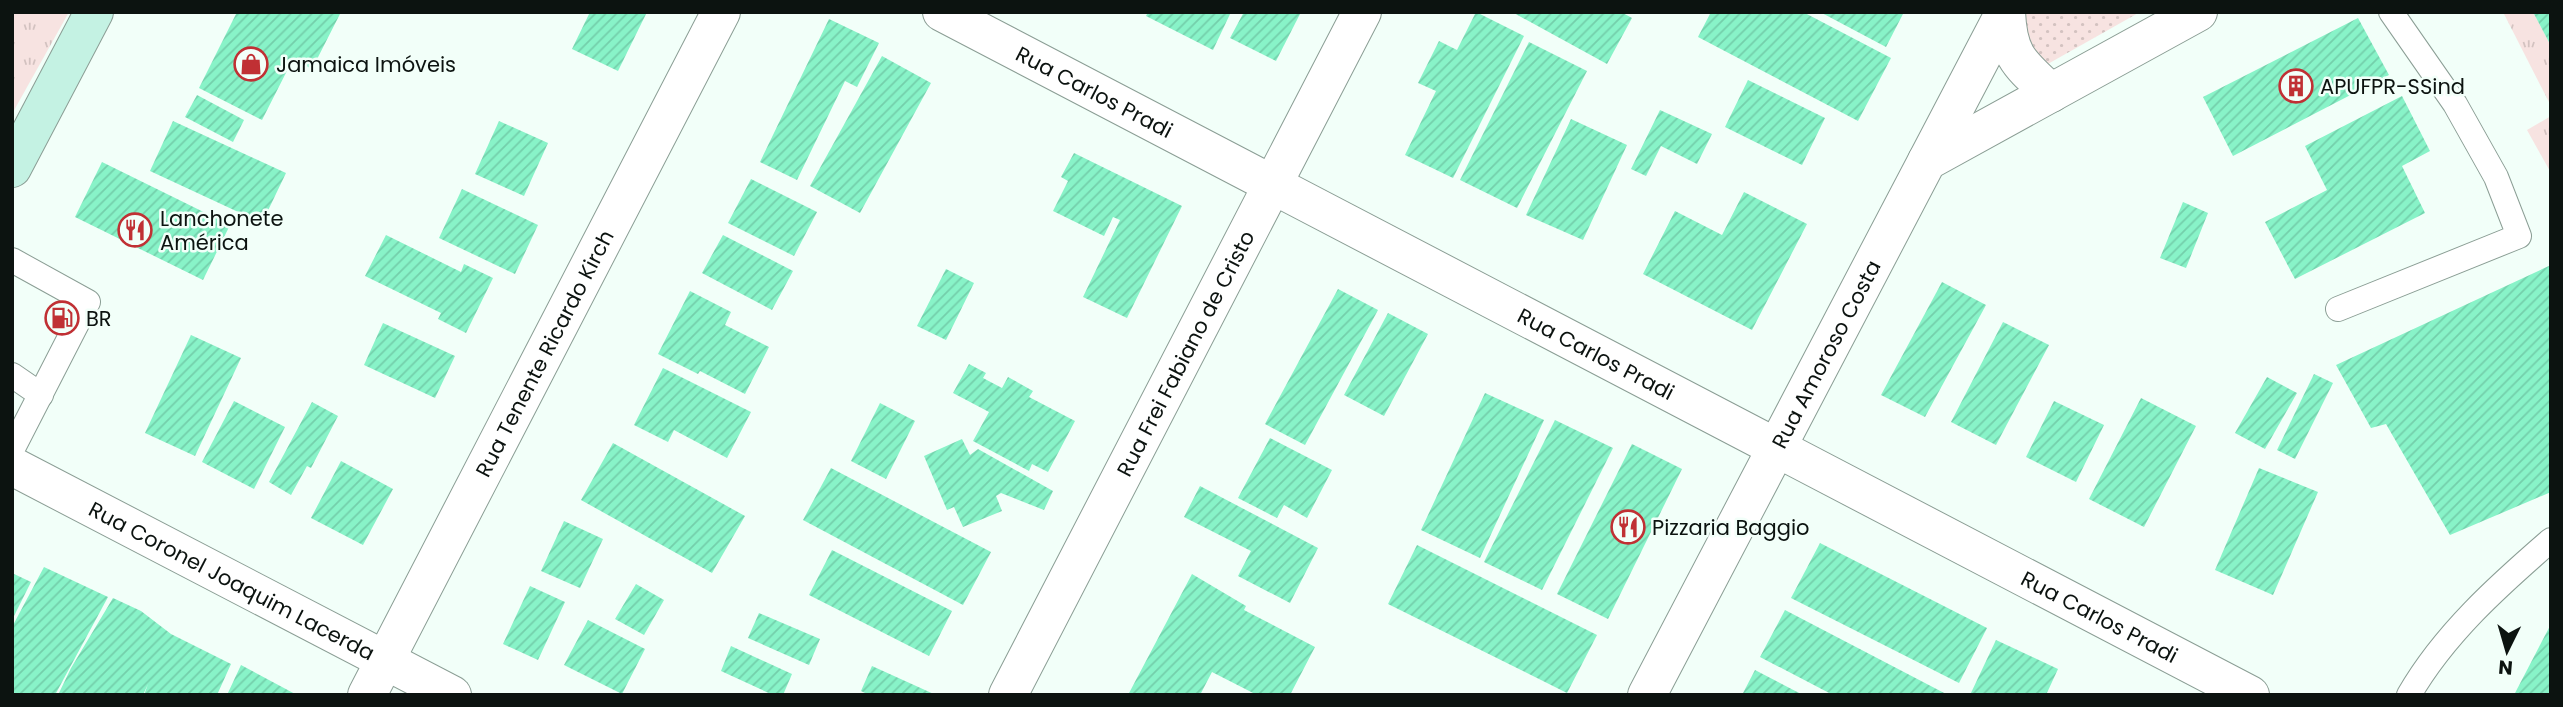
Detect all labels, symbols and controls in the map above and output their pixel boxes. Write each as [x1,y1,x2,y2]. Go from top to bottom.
street label: Rua Carlos Pradi [1011,39,1178,145]
shop icon: Jamaica Imóveis [232,45,270,83]
place label: Jamaica Imóveis [276,50,456,79]
building icon: APUFPR-SSind [2277,67,2315,105]
place label: APUFPR-SSind [2320,72,2465,101]
place label: Lanchonete América [160,204,283,257]
restaurant icon: Lanchonete América [116,211,154,249]
street label: Rua Tenente Ricardo Kirch [468,225,620,482]
street label: Rua Frei Fabiano de Cristo [1109,225,1261,481]
street label: Rua Amoroso Costa [1764,255,1887,453]
fuel station icon: BR [43,299,81,337]
street label: Rua Carlos Pradi [1513,301,1680,407]
place label: BR [86,304,112,333]
street label: Rua Coronel Joaquim Lacerda [84,494,380,667]
restaurant icon: Pizzaria Baggio [1609,508,1647,546]
place label: Pizzaria Baggio [1652,513,1810,542]
street label: Rua Carlos Pradi [2016,564,2183,669]
north arrow [2472,616,2542,686]
text: N [2497,653,2514,682]

